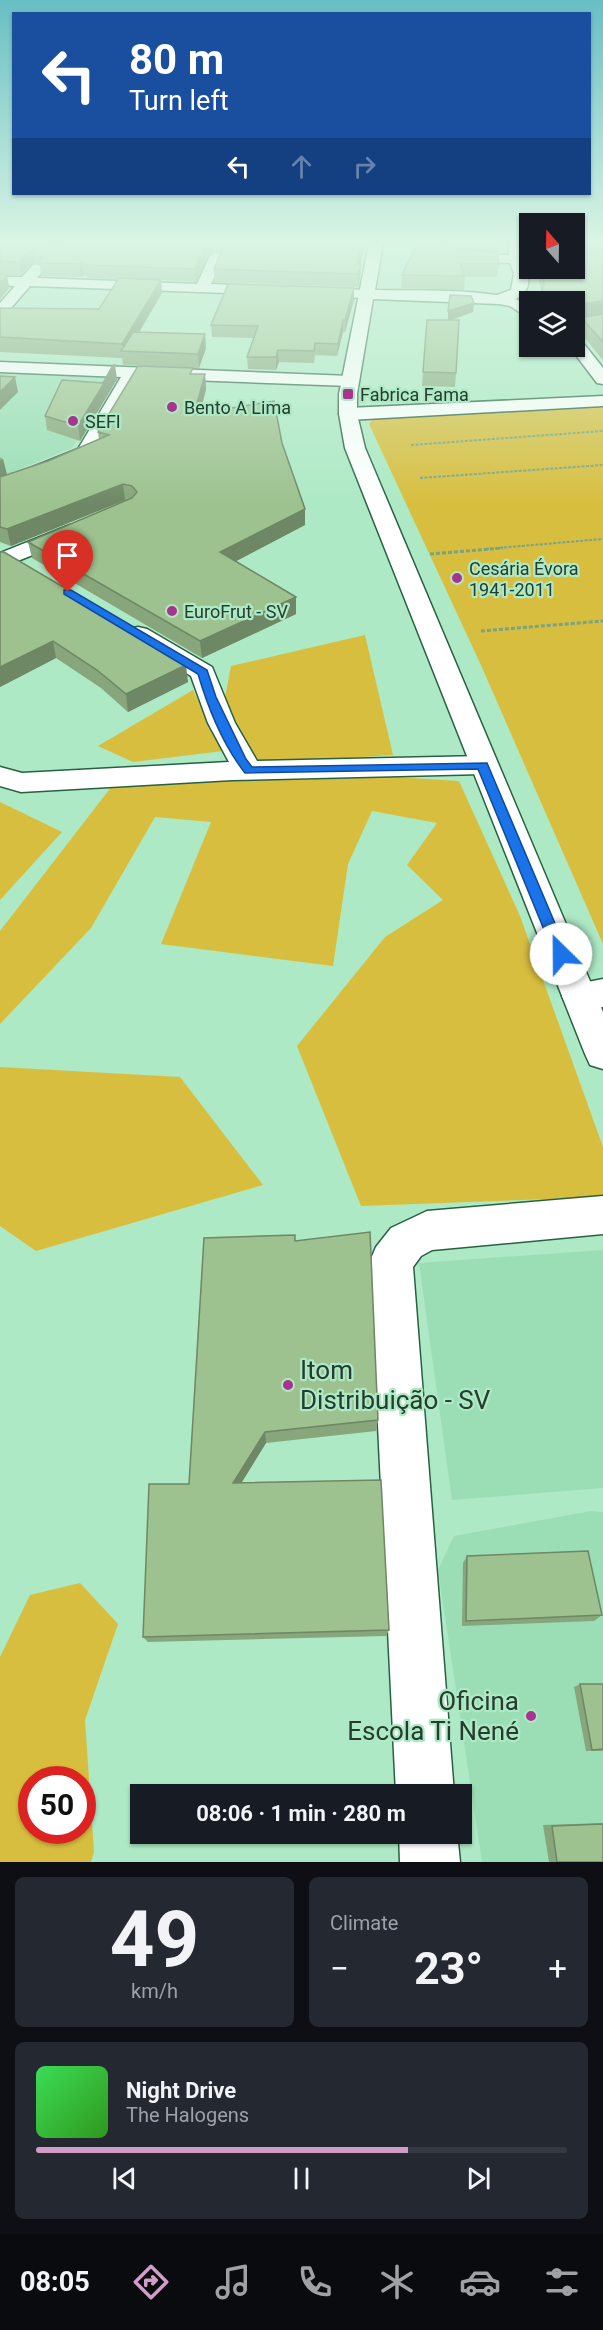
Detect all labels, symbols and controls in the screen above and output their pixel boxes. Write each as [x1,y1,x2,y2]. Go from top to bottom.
text: 80 m [129,35,224,84]
icon: left [30,36,108,114]
text: Turn left [129,85,229,117]
icon: left [222,150,255,183]
icon: ahead [285,150,318,183]
icon: right [348,150,381,183]
north arrow [519,213,585,279]
map controls [519,213,585,357]
button: layers [519,291,585,357]
place label: Fabrica Fama [360,384,469,405]
marker: Fabrica Fama [341,387,355,401]
place label: Bento A Lima [184,397,291,418]
marker: Bento A Lima [165,400,179,414]
place label: SEFI [85,411,121,432]
marker: SEFI [66,414,80,428]
pin [42,530,93,592]
icon: arrive [51,539,84,572]
place label: Cesária Évora 1941-2011 [469,558,578,600]
marker: Cesária Évora 1941-2011 [450,571,464,585]
place label: EuroFrut - SV [184,601,288,622]
marker: EuroFrut - SV [165,604,179,618]
position arrow [529,922,593,986]
place label: Itom Distribuição - SV [300,1355,491,1415]
marker: Itom Distribuição - SV [281,1378,295,1392]
place label: Oficina Escola Ti Nené [347,1686,519,1746]
marker: Oficina Escola Ti Nené [524,1709,538,1723]
speed limit sign: 50 [18,1766,96,1844]
text: 08:06 · 1 min · 280 m [196,1801,406,1826]
text: 49 [110,1894,199,1985]
text: Climate [330,1911,398,1935]
text: 23° [414,1942,483,1995]
text: − [330,1949,349,1988]
text: + [548,1949,567,1988]
text: km/h [131,1979,178,2003]
text: Night Drive [126,2078,236,2103]
text: The Halogens [126,2103,249,2127]
icon: previous [108,2162,141,2195]
icon: pause [285,2162,318,2195]
icon: next [462,2162,495,2195]
icon: directions [130,2261,172,2303]
icon: music [212,2261,254,2303]
icon: phone [294,2261,336,2303]
icon: climate [376,2261,418,2303]
icon: car [459,2261,501,2303]
icon: filters [541,2261,583,2303]
text: 08:05 [20,2266,90,2298]

